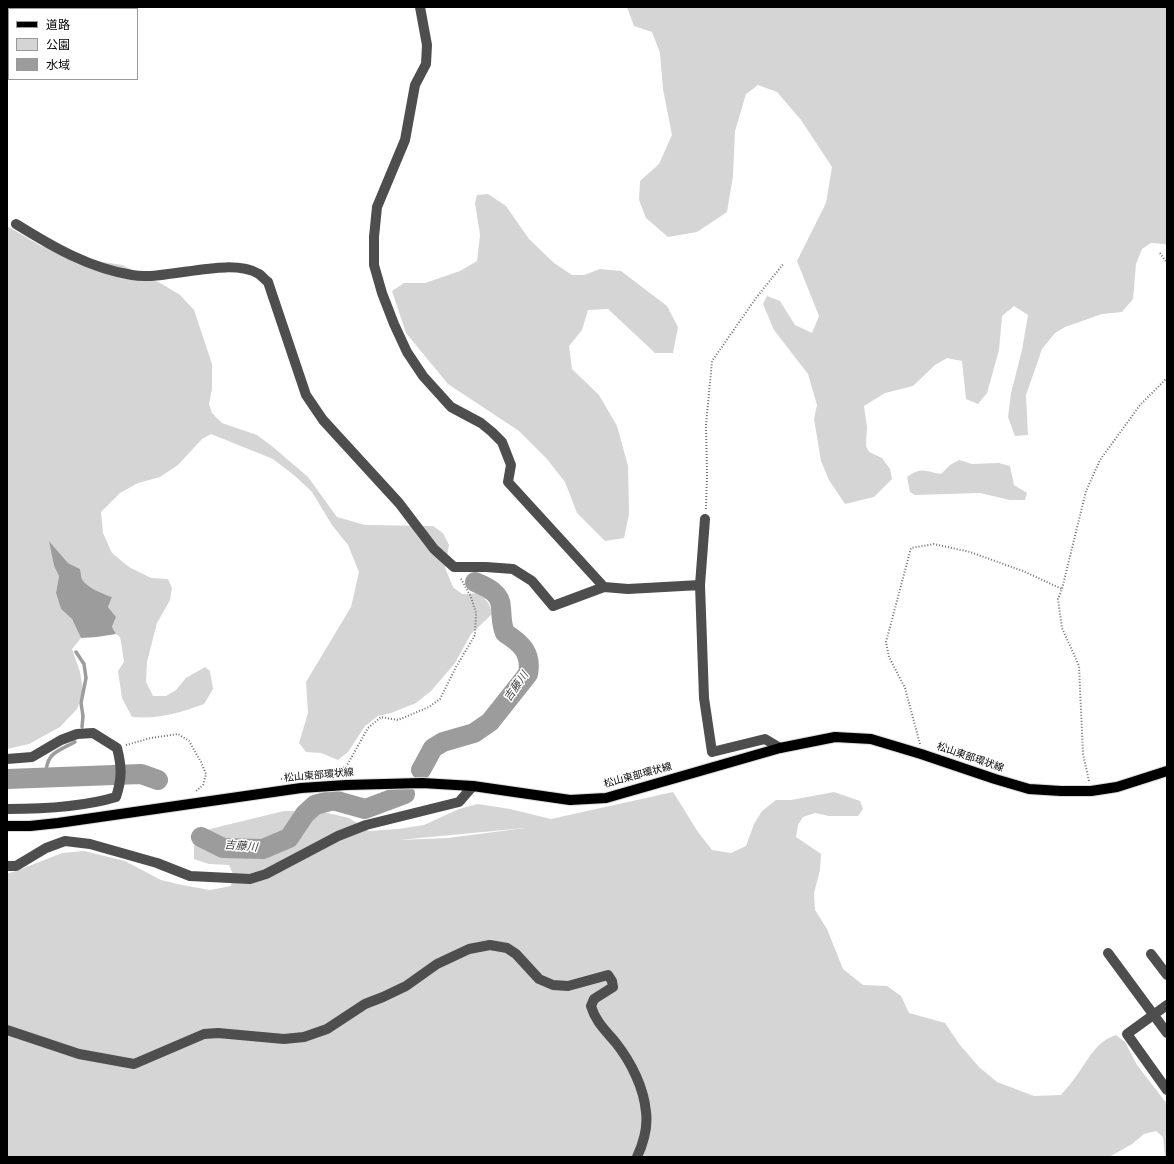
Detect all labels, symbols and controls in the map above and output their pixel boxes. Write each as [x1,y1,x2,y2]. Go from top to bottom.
legend [8,8,138,80]
text: 道路 [46,17,70,34]
text: 公園 [46,37,70,54]
text: 水域 [46,57,70,74]
water label: 吉藤川 [502,670,532,704]
street label: 松山東部環状線 [935,741,1005,775]
street label: 松山東部環状線 [603,761,673,791]
street label: 松山東部環状線 [284,767,354,785]
water label: 吉藤川 [224,839,258,855]

